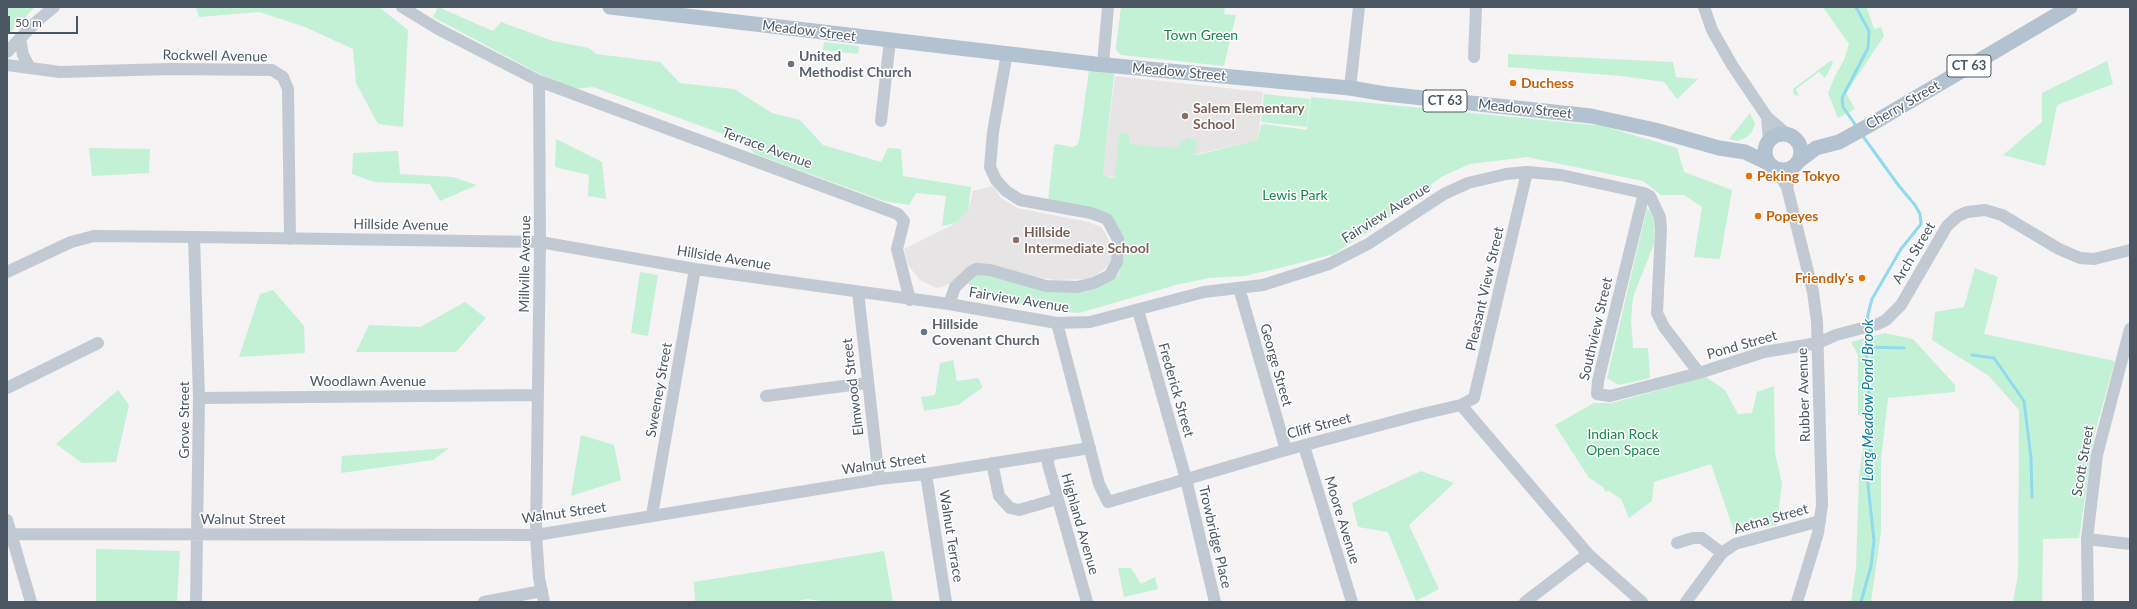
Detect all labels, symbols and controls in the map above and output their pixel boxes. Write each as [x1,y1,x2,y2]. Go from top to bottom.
scale bar [10,8,80,34]
text: 50 m [15,15,42,30]
street label: Meadow Street [761,17,857,45]
park label: Town Green [1164,27,1238,43]
street label: Rockwell Avenue [162,47,268,65]
place label: United Methodist Church [799,48,912,80]
road number: CT 63 [1947,55,1991,77]
marker: United Methodist Church [786,59,796,69]
street label: Meadow Street [1131,60,1227,84]
place label: Duchess [1521,75,1574,91]
street label: Cherry Street [1863,77,1943,133]
marker: Duchess [1508,78,1518,88]
road number: CT 63 [1423,90,1467,112]
street label: Meadow Street [1477,96,1573,122]
place label: Salem Elementary School [1193,100,1305,132]
marker: Salem Elementary School [1180,111,1190,121]
street label: Terrace Avenue [720,124,814,172]
place label: Peking Tokyo [1757,168,1840,184]
marker: Peking Tokyo [1744,171,1754,181]
street label: Fairview Avenue [1339,179,1433,247]
park label: Lewis Park [1262,187,1328,203]
place label: Popeyes [1766,208,1818,224]
marker: Popeyes [1753,211,1763,221]
street label: Millville Avenue [516,215,534,313]
street label: Hillside Avenue [353,216,449,234]
street label: Arch Street [1889,219,1939,287]
place label: Hillside Intermediate School [1024,224,1149,256]
street label: Pleasant View Street [1463,225,1507,353]
marker: Hillside Intermediate School [1011,235,1021,245]
street label: Hillside Avenue [676,242,772,274]
place label: Friendly's [1795,270,1854,286]
marker: Friendly's [1857,273,1867,283]
street label: Southview Street [1576,276,1616,382]
street label: Fairview Avenue [968,284,1070,316]
place label: Hillside Covenant Church [932,316,1040,348]
water label: Long Meadow Pond Brook [1859,319,1877,481]
street label: George Street [1256,322,1296,408]
marker: Hillside Covenant Church [919,327,929,337]
street label: Pond Street [1705,327,1779,363]
street label: Elmwood Street [839,337,867,437]
street label: Sweeney Street [642,341,676,439]
street label: Frederick Street [1154,341,1198,439]
street label: Rubber Avenue [1794,348,1814,442]
street label: Woodlawn Avenue [310,373,426,389]
street label: Grove Street [176,381,192,459]
street label: Cliff Street [1285,409,1353,443]
street label: Scott Street [2068,424,2098,498]
park label: Indian Rock Open Space [1586,426,1660,458]
street label: Walnut Street [841,450,927,478]
street label: Highland Avenue [1057,471,1103,577]
street label: Moore Avenue [1321,474,1363,566]
street label: Trowbridge Place [1195,484,1235,590]
street label: Walnut Terrace [935,489,967,583]
street label: Walnut Street [521,499,607,527]
street label: Aetna Street [1732,500,1810,538]
street label: Walnut Street [200,511,286,527]

